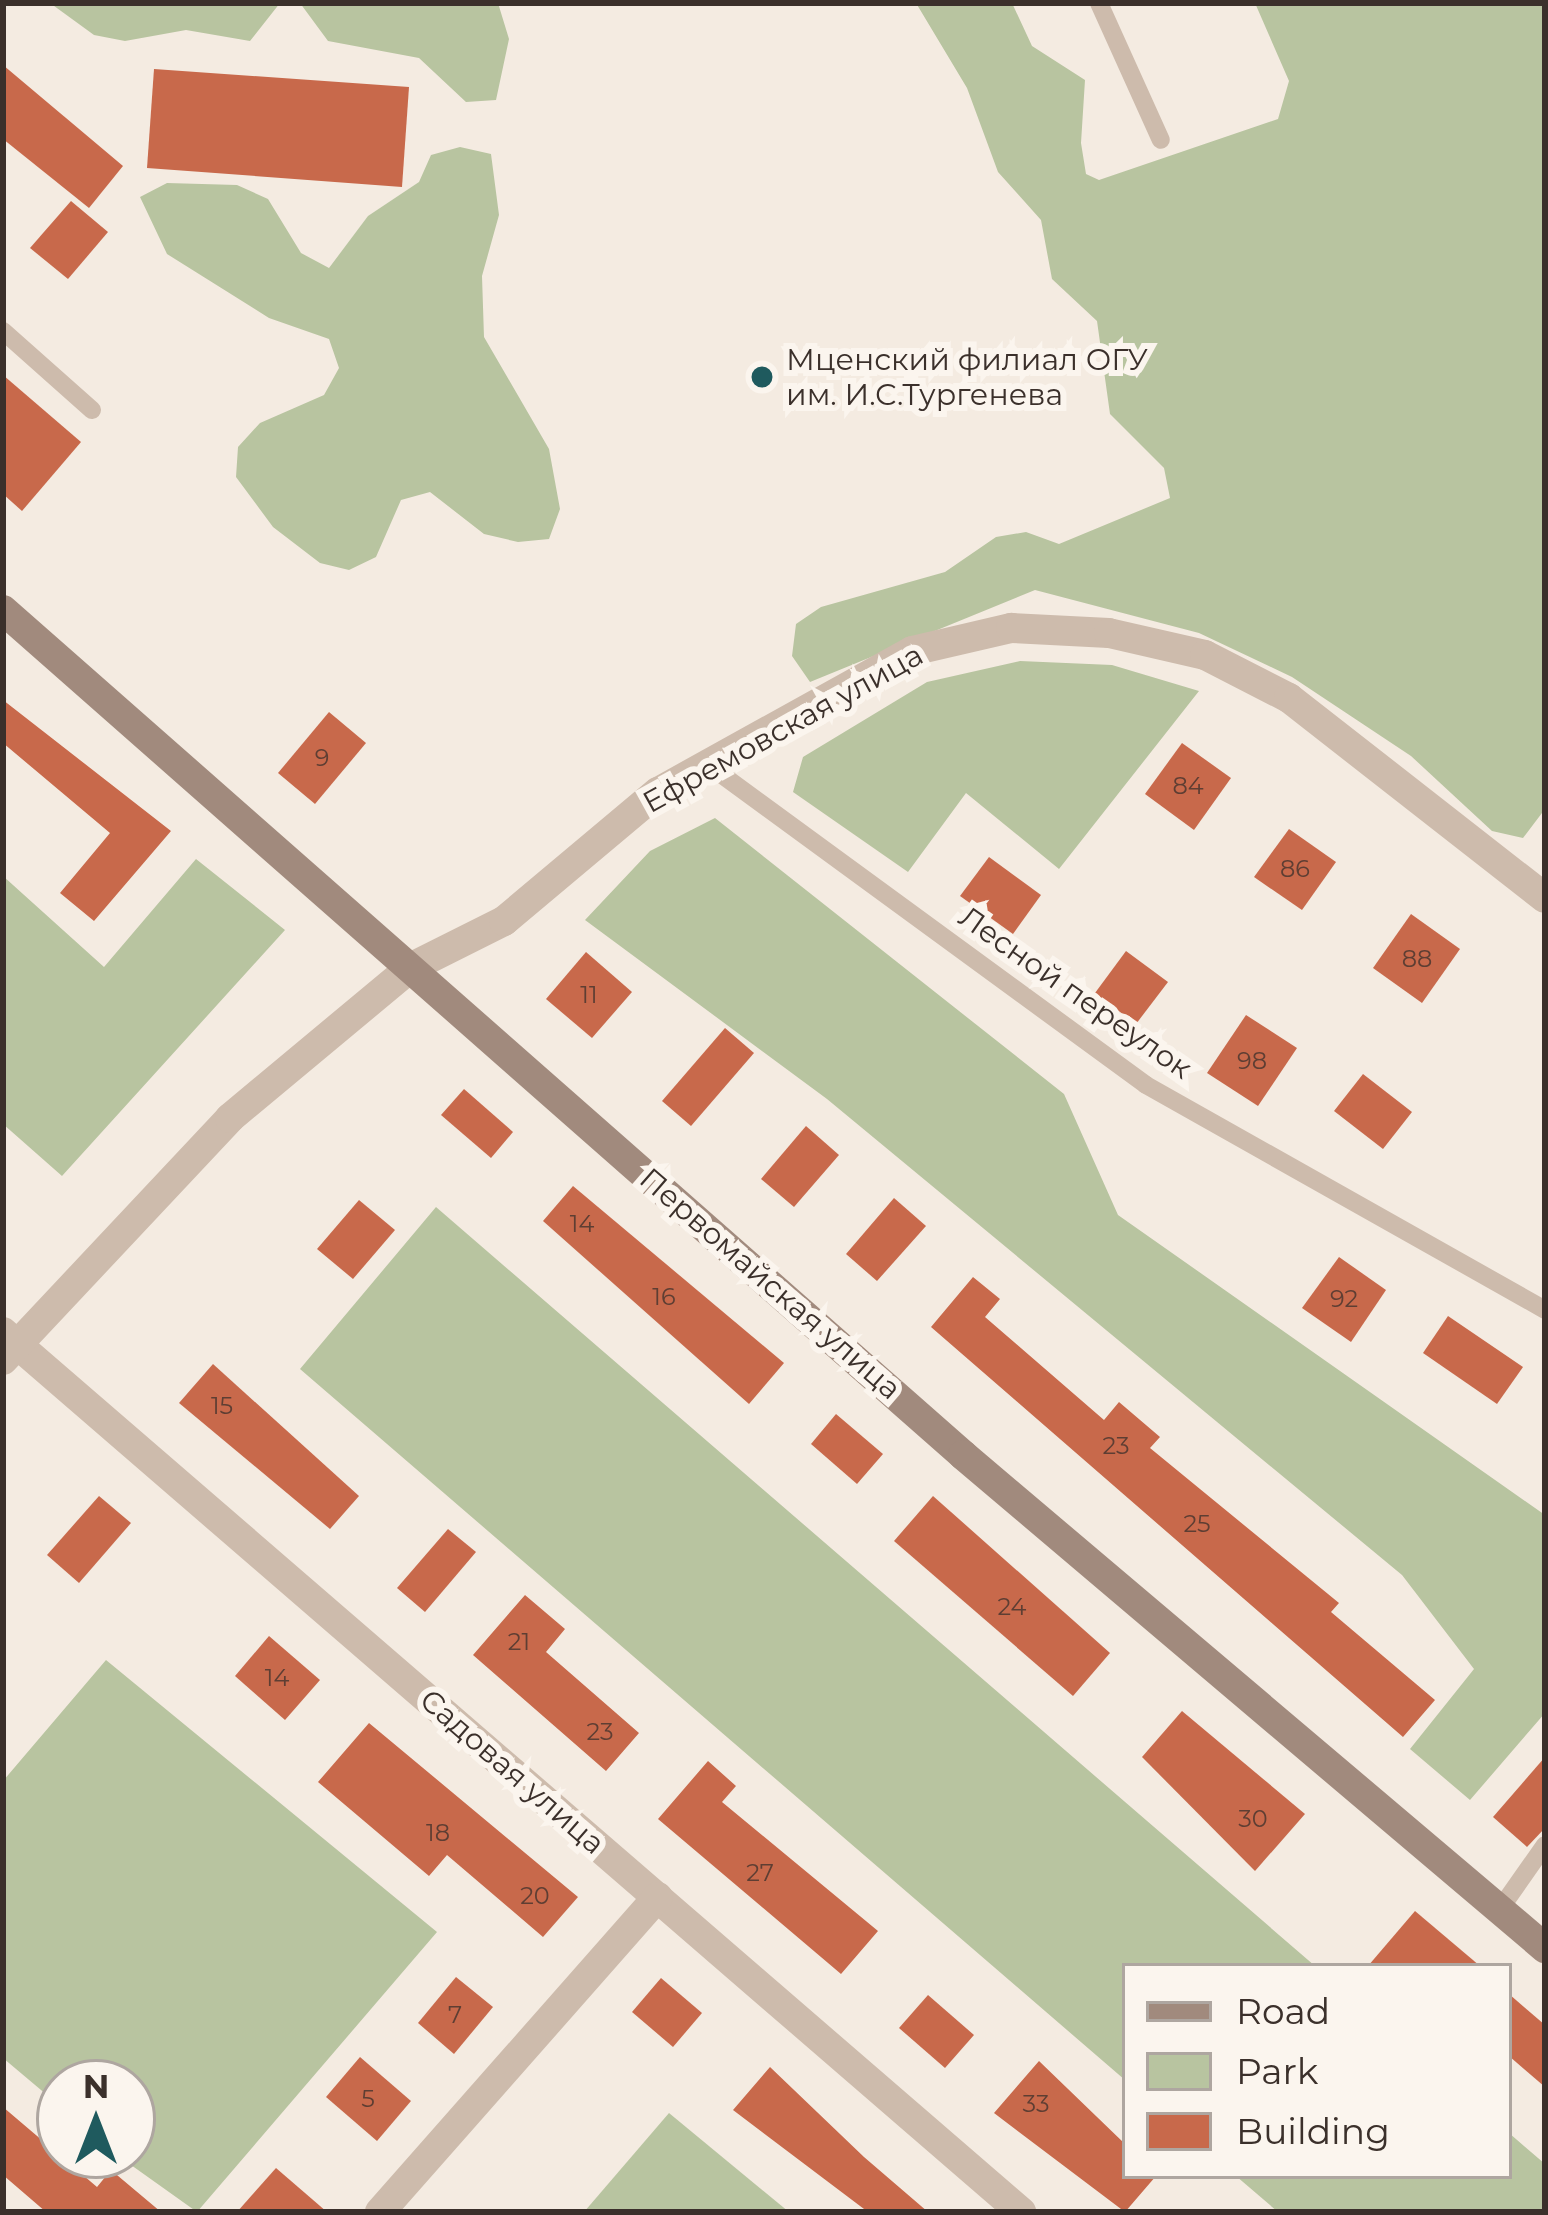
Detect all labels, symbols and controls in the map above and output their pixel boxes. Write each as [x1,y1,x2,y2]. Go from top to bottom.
place label: Мценский филиал ОГУ им. И.С.Тургенева [786,342,1148,412]
marker: Мценский филиал ОГУ им. И.С.Тургенева [749,364,775,390]
street label: Ефремовская улица [637,637,929,821]
house number: 9 [315,744,329,772]
house number: 84 [1172,772,1204,800]
house number: 86 [1280,855,1310,883]
street label: Лесной переулок [952,899,1198,1087]
house number: 88 [1402,945,1432,973]
house number: 11 [580,981,598,1009]
house number: 98 [1237,1047,1267,1075]
street label: Первомайская улица [632,1161,908,1407]
house number: 14 [570,1210,594,1238]
house number: 16 [652,1283,676,1311]
house number: 92 [1330,1285,1358,1313]
house number: 15 [211,1392,233,1420]
house number: 23 [1102,1432,1130,1460]
house number: 25 [1183,1510,1211,1538]
house number: 24 [998,1593,1026,1621]
house number: 21 [508,1628,530,1656]
house number: 14 [265,1664,289,1692]
street label: Садовая улица [412,1682,612,1862]
house number: 23 [586,1718,614,1746]
house number: 30 [1238,1805,1268,1833]
house number: 18 [426,1819,450,1847]
house number: 27 [746,1859,774,1887]
house number: 20 [520,1882,550,1910]
legend [1122,1963,1512,2179]
text: Road [1236,1989,1330,2033]
house number: 7 [448,2001,462,2029]
text: Park [1236,2049,1318,2093]
north arrow [36,2059,156,2179]
text: N [83,2066,109,2106]
house number: 5 [361,2085,375,2113]
house number: 33 [1023,2090,1049,2118]
text: Building [1236,2109,1390,2153]

